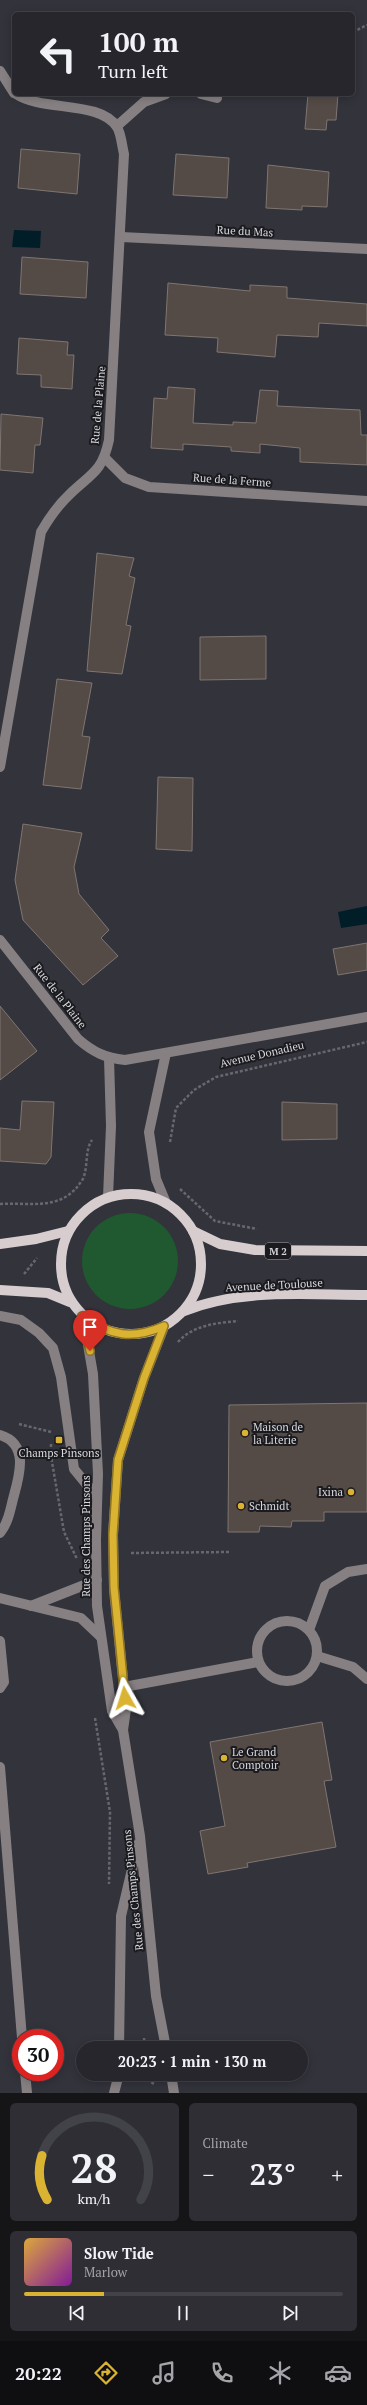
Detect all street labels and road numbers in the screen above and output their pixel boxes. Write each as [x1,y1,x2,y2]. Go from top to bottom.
street label: Rue du Mas [216,223,274,239]
street label: Rue de la Plaine [88,365,108,445]
street label: Rue de la Ferme [193,470,272,490]
street label: Rue de la Plaine [30,961,90,1031]
street label: Avenue Donadieu [219,1037,306,1070]
road number: M 2 [265,1243,291,1259]
street label: Avenue de Toulouse [225,1275,324,1295]
street label: Rue des Champs Pinsons [79,1475,93,1597]
street label: Rue des Champs Pinsons [120,1829,146,1951]

